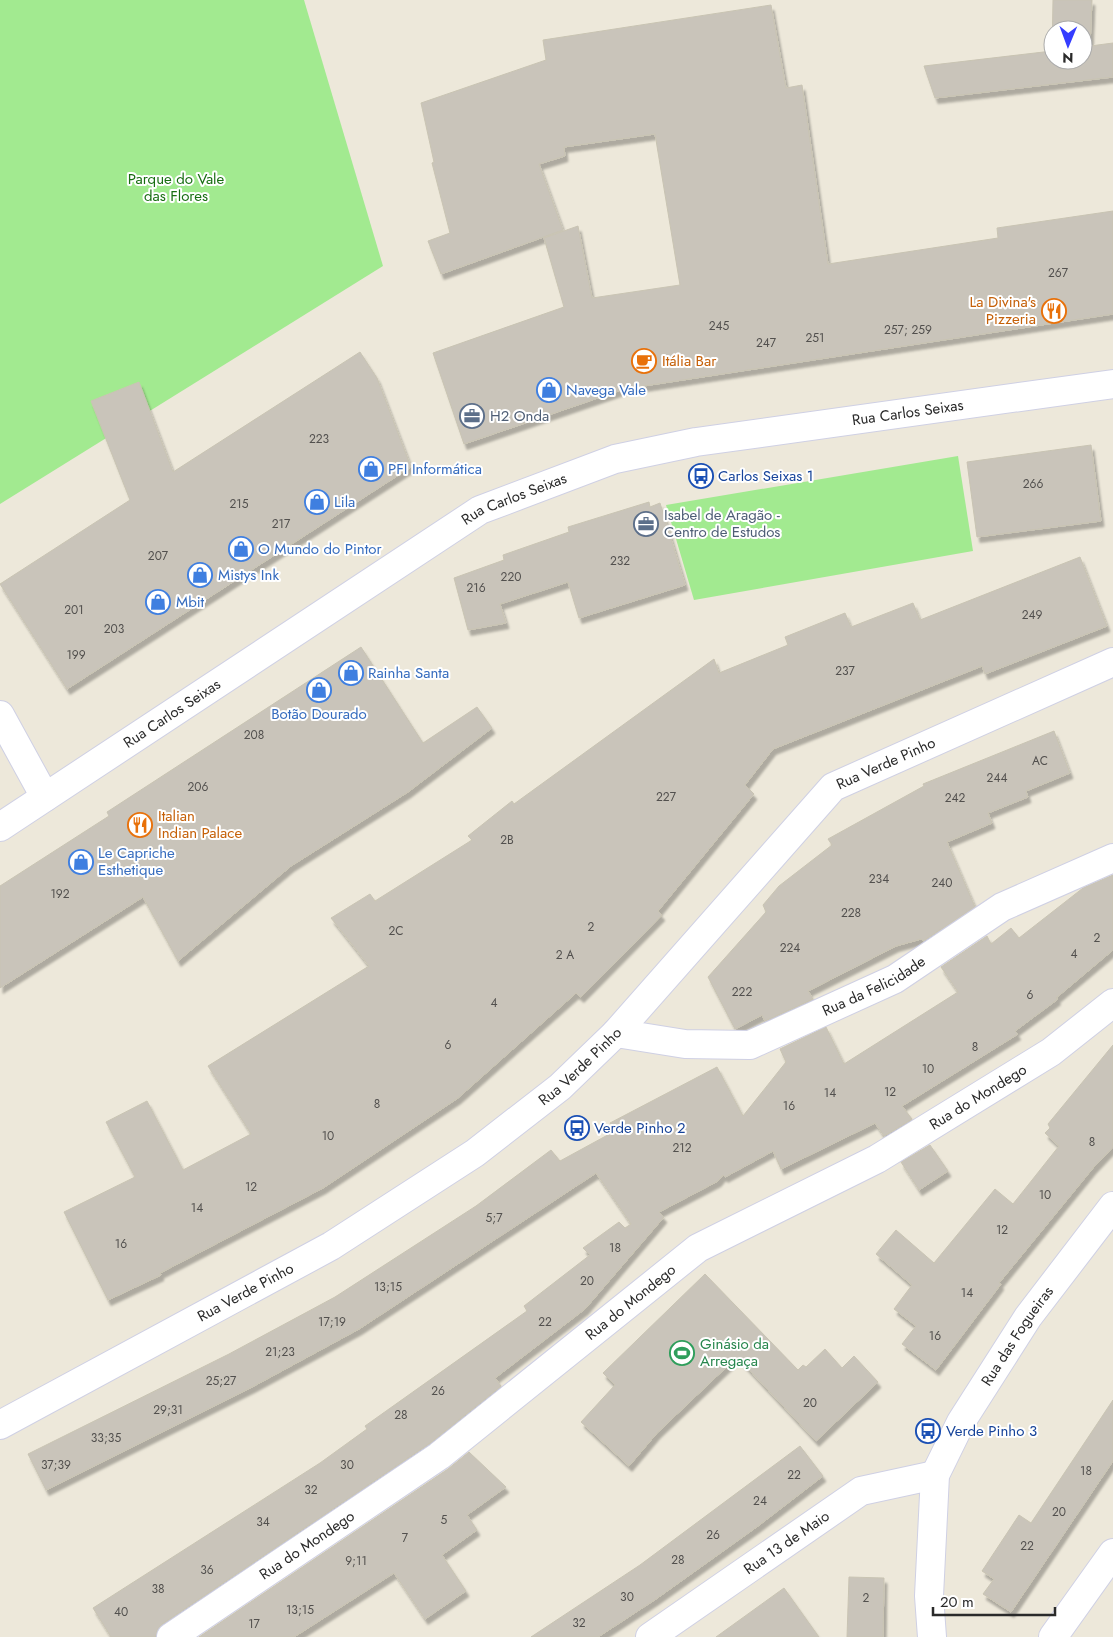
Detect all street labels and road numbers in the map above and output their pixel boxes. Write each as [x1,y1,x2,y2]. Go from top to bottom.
street label: Rua Carlos Seixas [850,394,965,431]
street label: Rua Carlos Seixas [457,467,570,530]
street label: Rua Carlos Seixas [119,673,225,754]
street label: Rua Verde Pinho [833,732,939,795]
street label: Rua da Felicidade [819,950,930,1022]
street label: Rua Verde Pinho [534,1023,627,1111]
street label: Rua do Mondego [925,1059,1031,1135]
street label: Rua Verde Pinho [193,1257,298,1327]
street label: Rua do Mondego [580,1259,681,1345]
street label: Rua das Fogueiras [976,1282,1059,1390]
street label: Rua do Mondego [255,1505,359,1585]
street label: Rua 13 de Maio [739,1505,834,1580]

